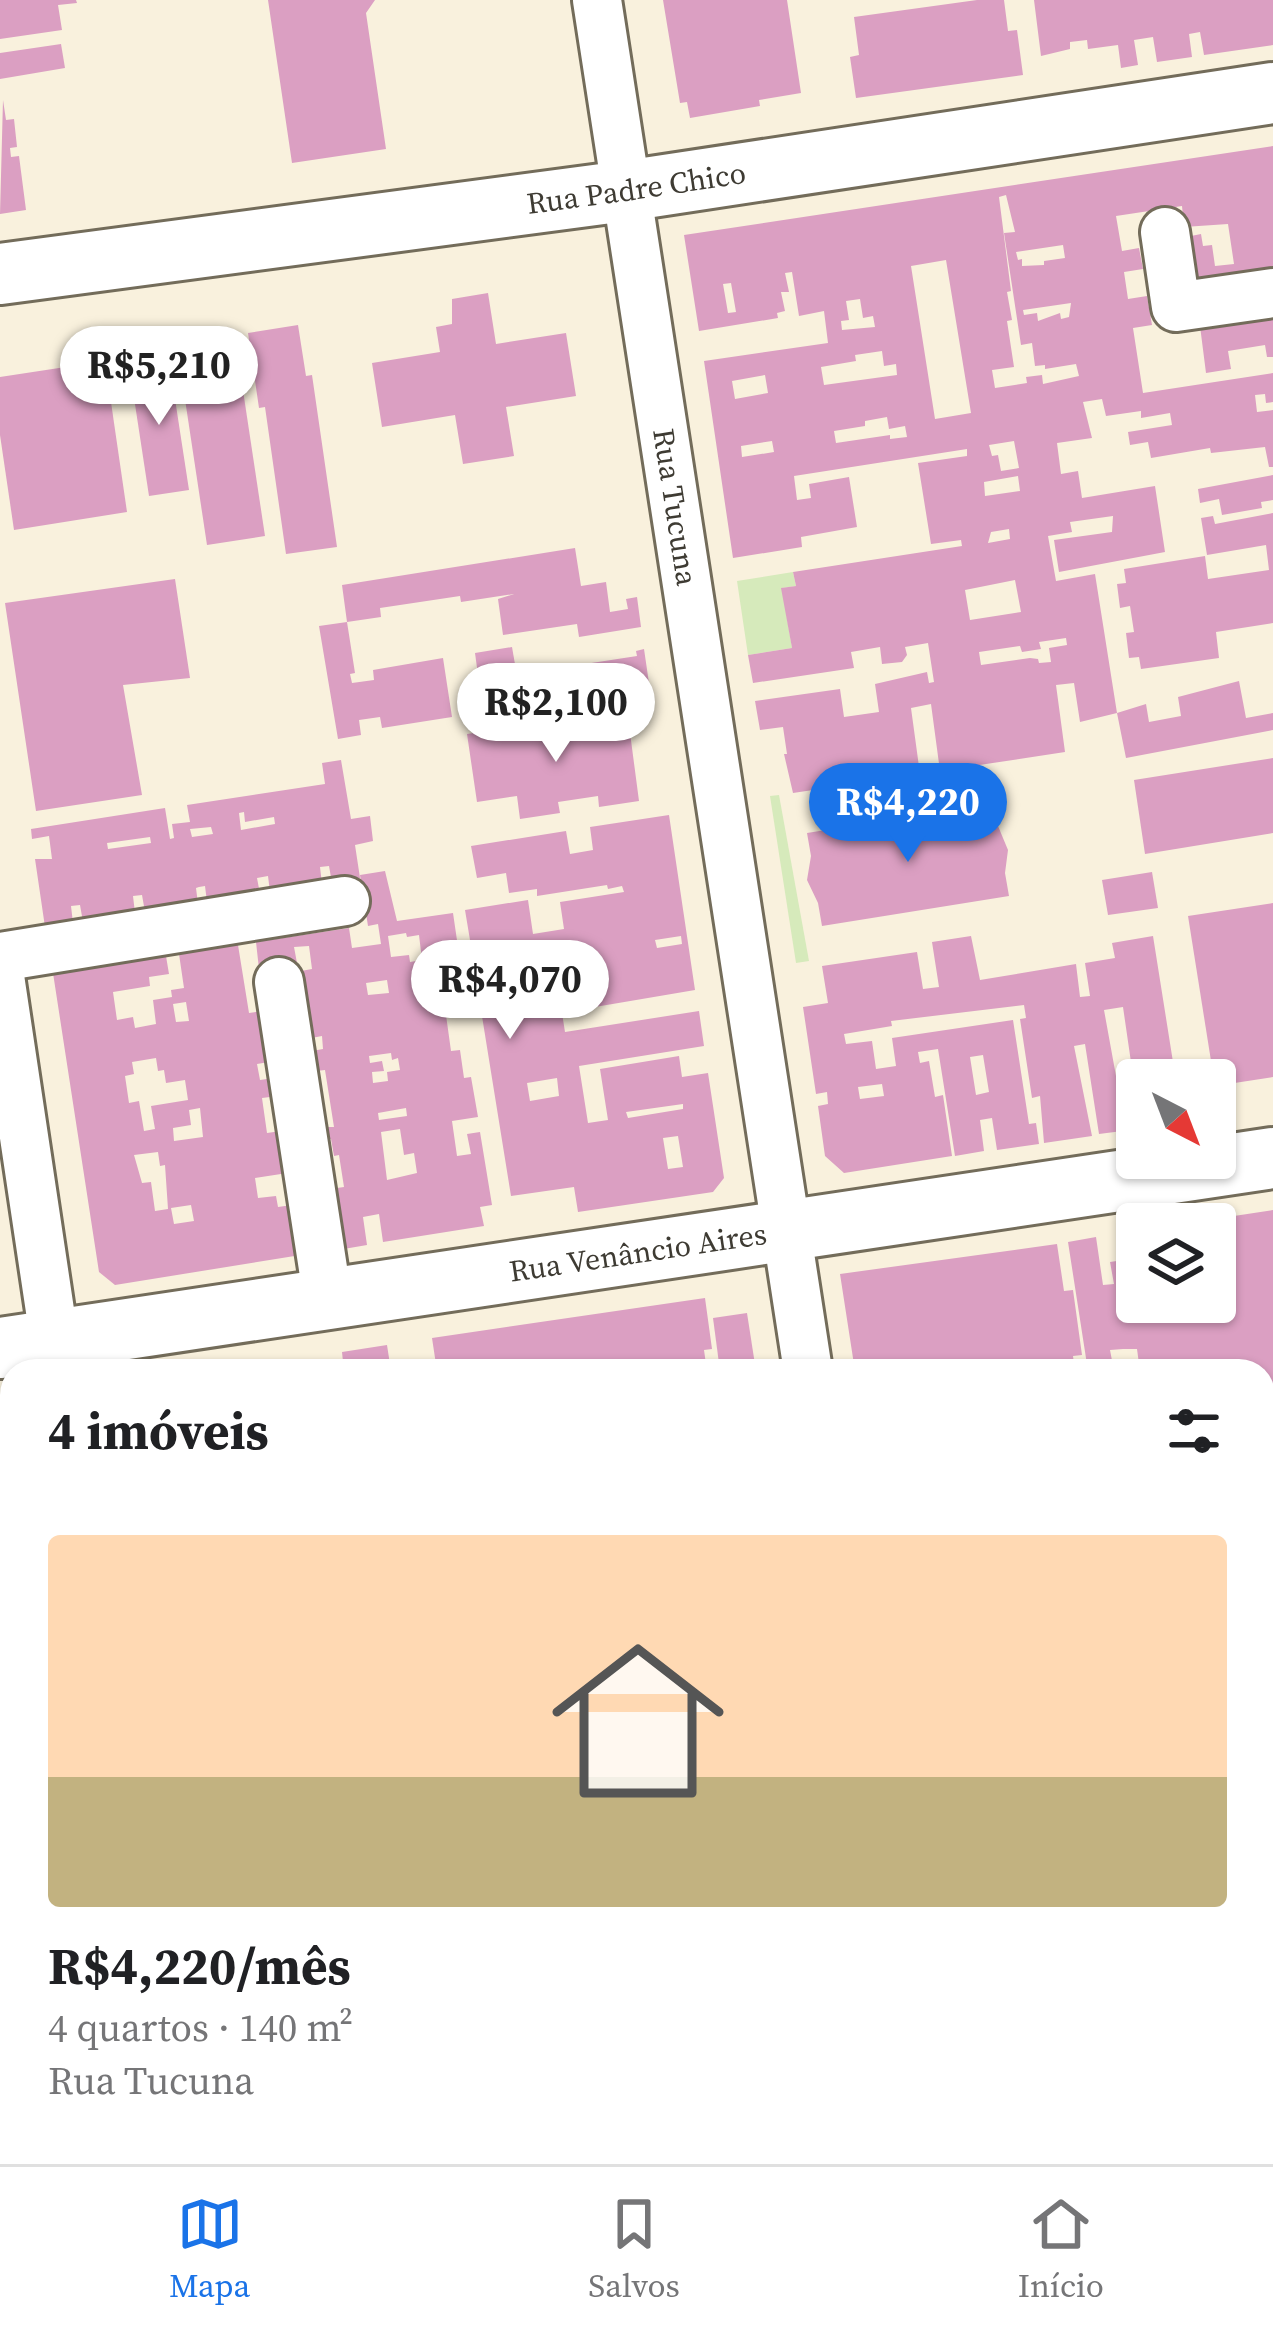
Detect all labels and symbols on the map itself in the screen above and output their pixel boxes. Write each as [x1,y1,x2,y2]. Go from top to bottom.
street label: Rua Padre Chico [524,152,748,224]
pin: R$5,210 [48,326,270,428]
street label: Rua Tucuna [643,425,708,589]
pin: R$2,100 [445,663,667,765]
pin: R$4,220 [797,763,1019,865]
pin: R$4,070 [399,940,621,1042]
north arrow [1116,1059,1236,1179]
street label: Rua Venâncio Aires [506,1213,769,1292]

